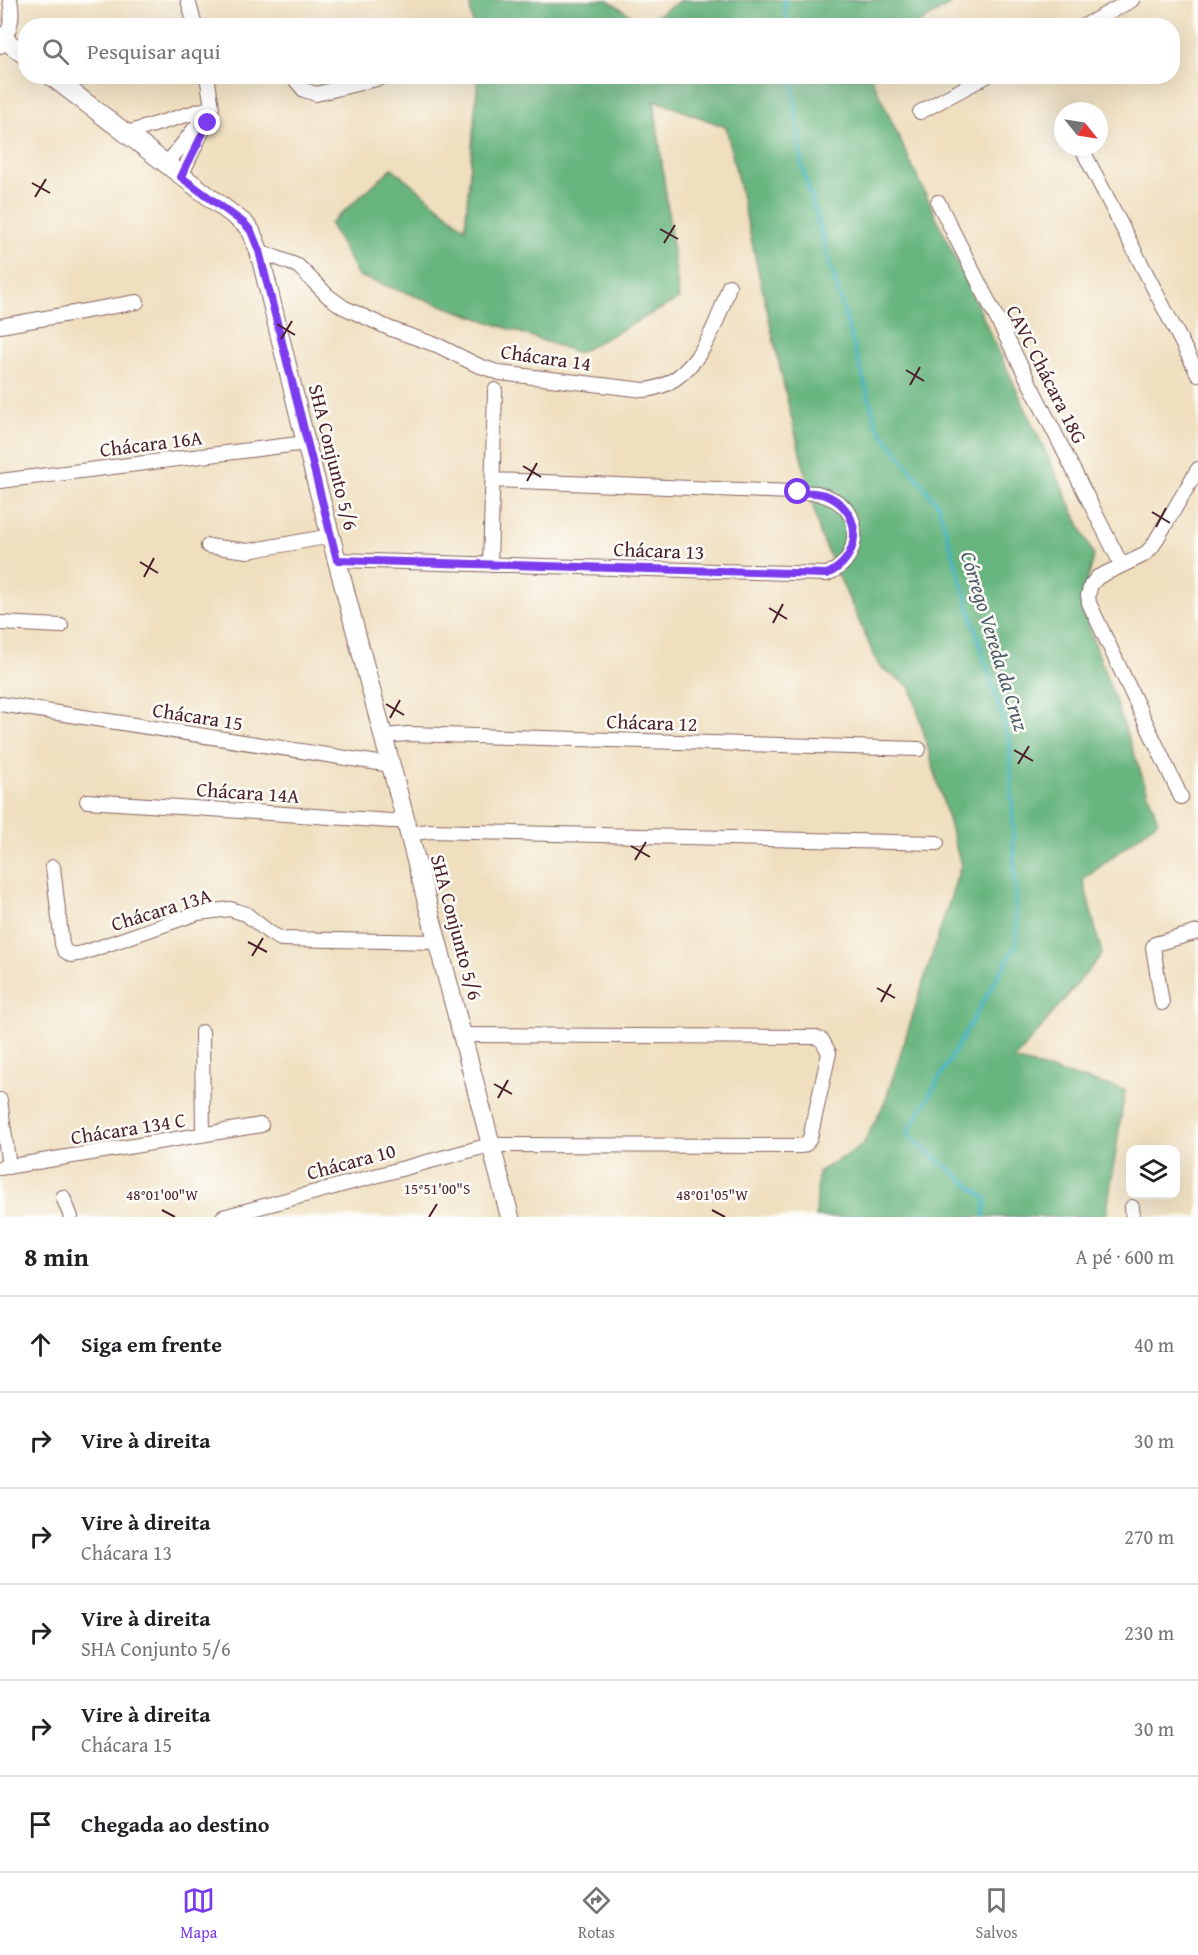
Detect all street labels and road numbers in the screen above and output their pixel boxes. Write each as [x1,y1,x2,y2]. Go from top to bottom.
street label: CAVC Chácara 18G [1000,300,1095,449]
street label: Chácara 14 [499,336,593,378]
street label: SHA Conjunto 5/6 [302,381,366,533]
street label: Chácara 16A [98,422,204,464]
street label: Chácara 13 [613,534,705,566]
street label: Chácara 15 [151,695,245,737]
street label: Chácara 12 [606,706,698,738]
street label: Chácara 14A [196,774,300,810]
street label: SHA Conjunto 5/6 [424,851,490,1003]
street label: Chácara 13A [107,880,215,938]
street label: Chácara 134 C [68,1105,188,1151]
street label: Chácara 10 [303,1135,399,1187]

